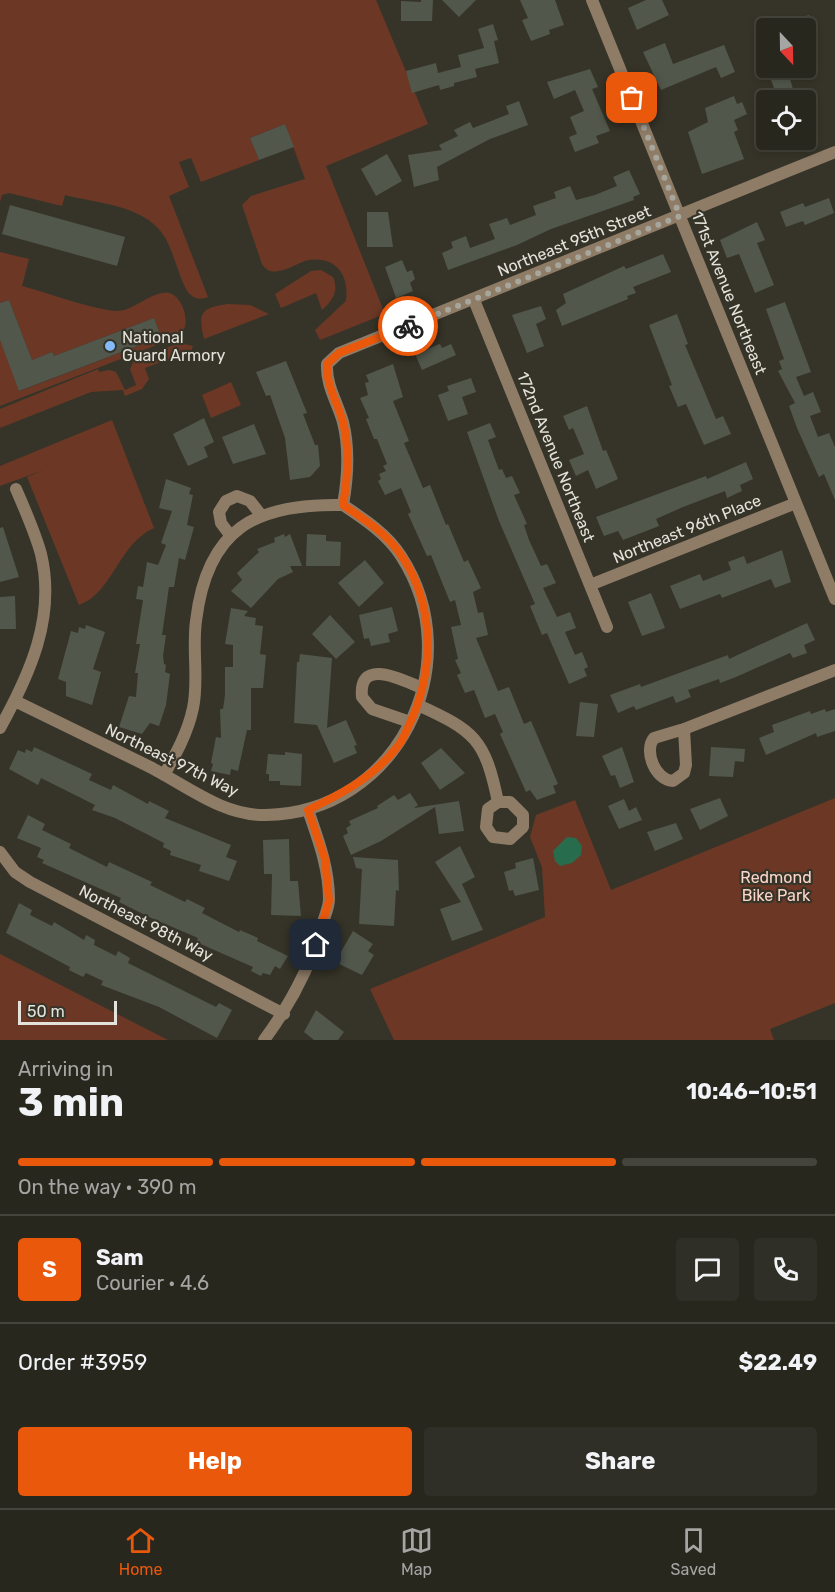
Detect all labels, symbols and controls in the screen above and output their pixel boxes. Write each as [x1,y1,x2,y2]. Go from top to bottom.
north arrow [756,18,816,78]
map controls [756,18,816,150]
pin [606,72,657,123]
icon: bag [615,81,648,114]
button: locate [756,90,816,150]
street label: Northeast 95th Street [495,202,653,280]
street label: 171st Avenue Northeast [688,209,770,377]
courier [378,296,438,356]
icon: bike [392,310,425,343]
place label: National Guard Armory [122,328,226,365]
marker: National Guard Armory [103,339,117,353]
street label: 172nd Avenue Northeast [513,369,599,545]
street label: Northeast 96th Place [610,491,764,567]
street label: Northeast 97th Way [102,720,242,801]
park label: Redmond Bike Park [740,868,812,905]
street label: Northeast 98th Way [76,881,216,965]
pin [290,919,341,970]
icon: home [299,928,332,961]
scale bar [18,998,117,1025]
text: 50 m [27,1002,65,1021]
text: Arriving in [18,1057,113,1081]
text: 10:46–10:51 [686,1078,817,1105]
text: 3 min [18,1080,124,1126]
text: On the way · 390 m [18,1175,197,1199]
button: chat [676,1238,739,1301]
button: phone [754,1238,817,1301]
text: Sam [96,1244,144,1271]
text: S [42,1256,57,1283]
text: Courier · 4.6 [96,1271,209,1295]
text: Order #3959 [18,1349,147,1376]
text: $22.49 [739,1349,817,1376]
button: Help [18,1427,412,1496]
button: Share [424,1427,817,1496]
tab: Home [119,1524,163,1579]
tab: Map [400,1524,433,1579]
tab: Saved [671,1524,716,1579]

